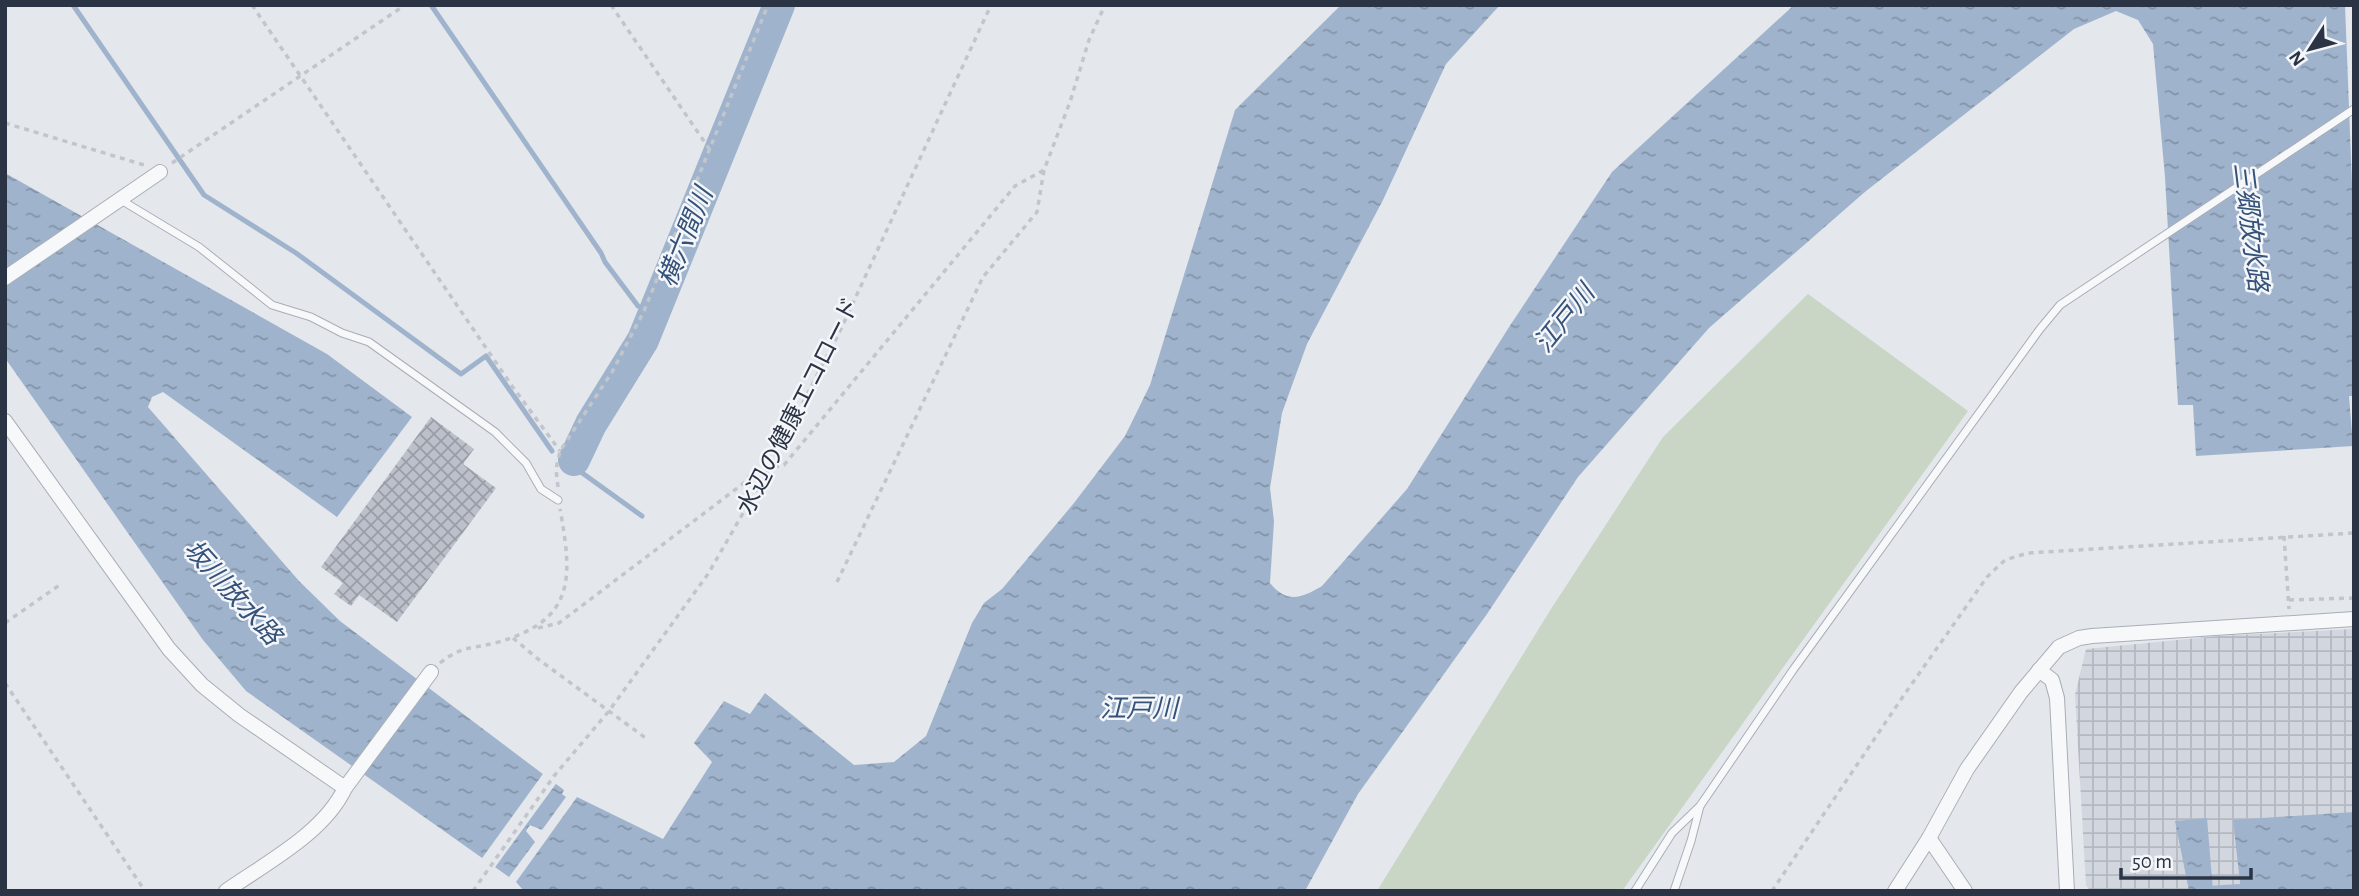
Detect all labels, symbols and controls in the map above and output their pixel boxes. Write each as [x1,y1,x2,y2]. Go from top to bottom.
north arrow [2275,14,2345,84]
text: N [2286,47,2309,69]
water label: 三郷放水路 [2229,161,2272,295]
water label: 横六間川 [653,181,719,290]
water label: 江戸川 [1529,277,1601,357]
street label: 水辺の健康エコロード [732,293,864,519]
water label: 坂川放水路 [179,535,287,651]
water label: 江戸川 [1100,695,1181,722]
scale bar [2121,836,2250,880]
text: 50 m [2132,851,2172,872]

